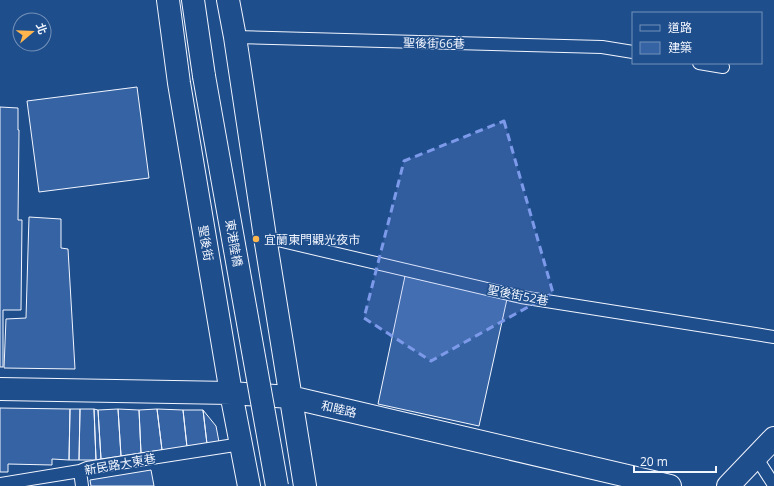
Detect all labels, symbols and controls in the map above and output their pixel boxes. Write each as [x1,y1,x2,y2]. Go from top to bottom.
north arrow [12,12,52,52]
legend [632,12,762,64]
text: 道路 [668,19,692,36]
text: 北 [33,21,51,36]
street label: 聖後街66巷 [403,34,465,52]
text: 建築 [668,39,692,56]
street label: 東港陸橋 [221,218,247,268]
street label: 聖後街 [195,224,217,262]
place label: 宜蘭東門觀光夜市 [264,231,360,248]
marker: 宜蘭東門觀光夜市 [251,234,261,244]
street label: 聖後街52巷 [486,281,550,309]
street label: 和睦路 [320,397,358,421]
scale bar [634,448,716,474]
street label: 新民路大東巷 [83,449,157,479]
text: 20 m [640,453,668,470]

